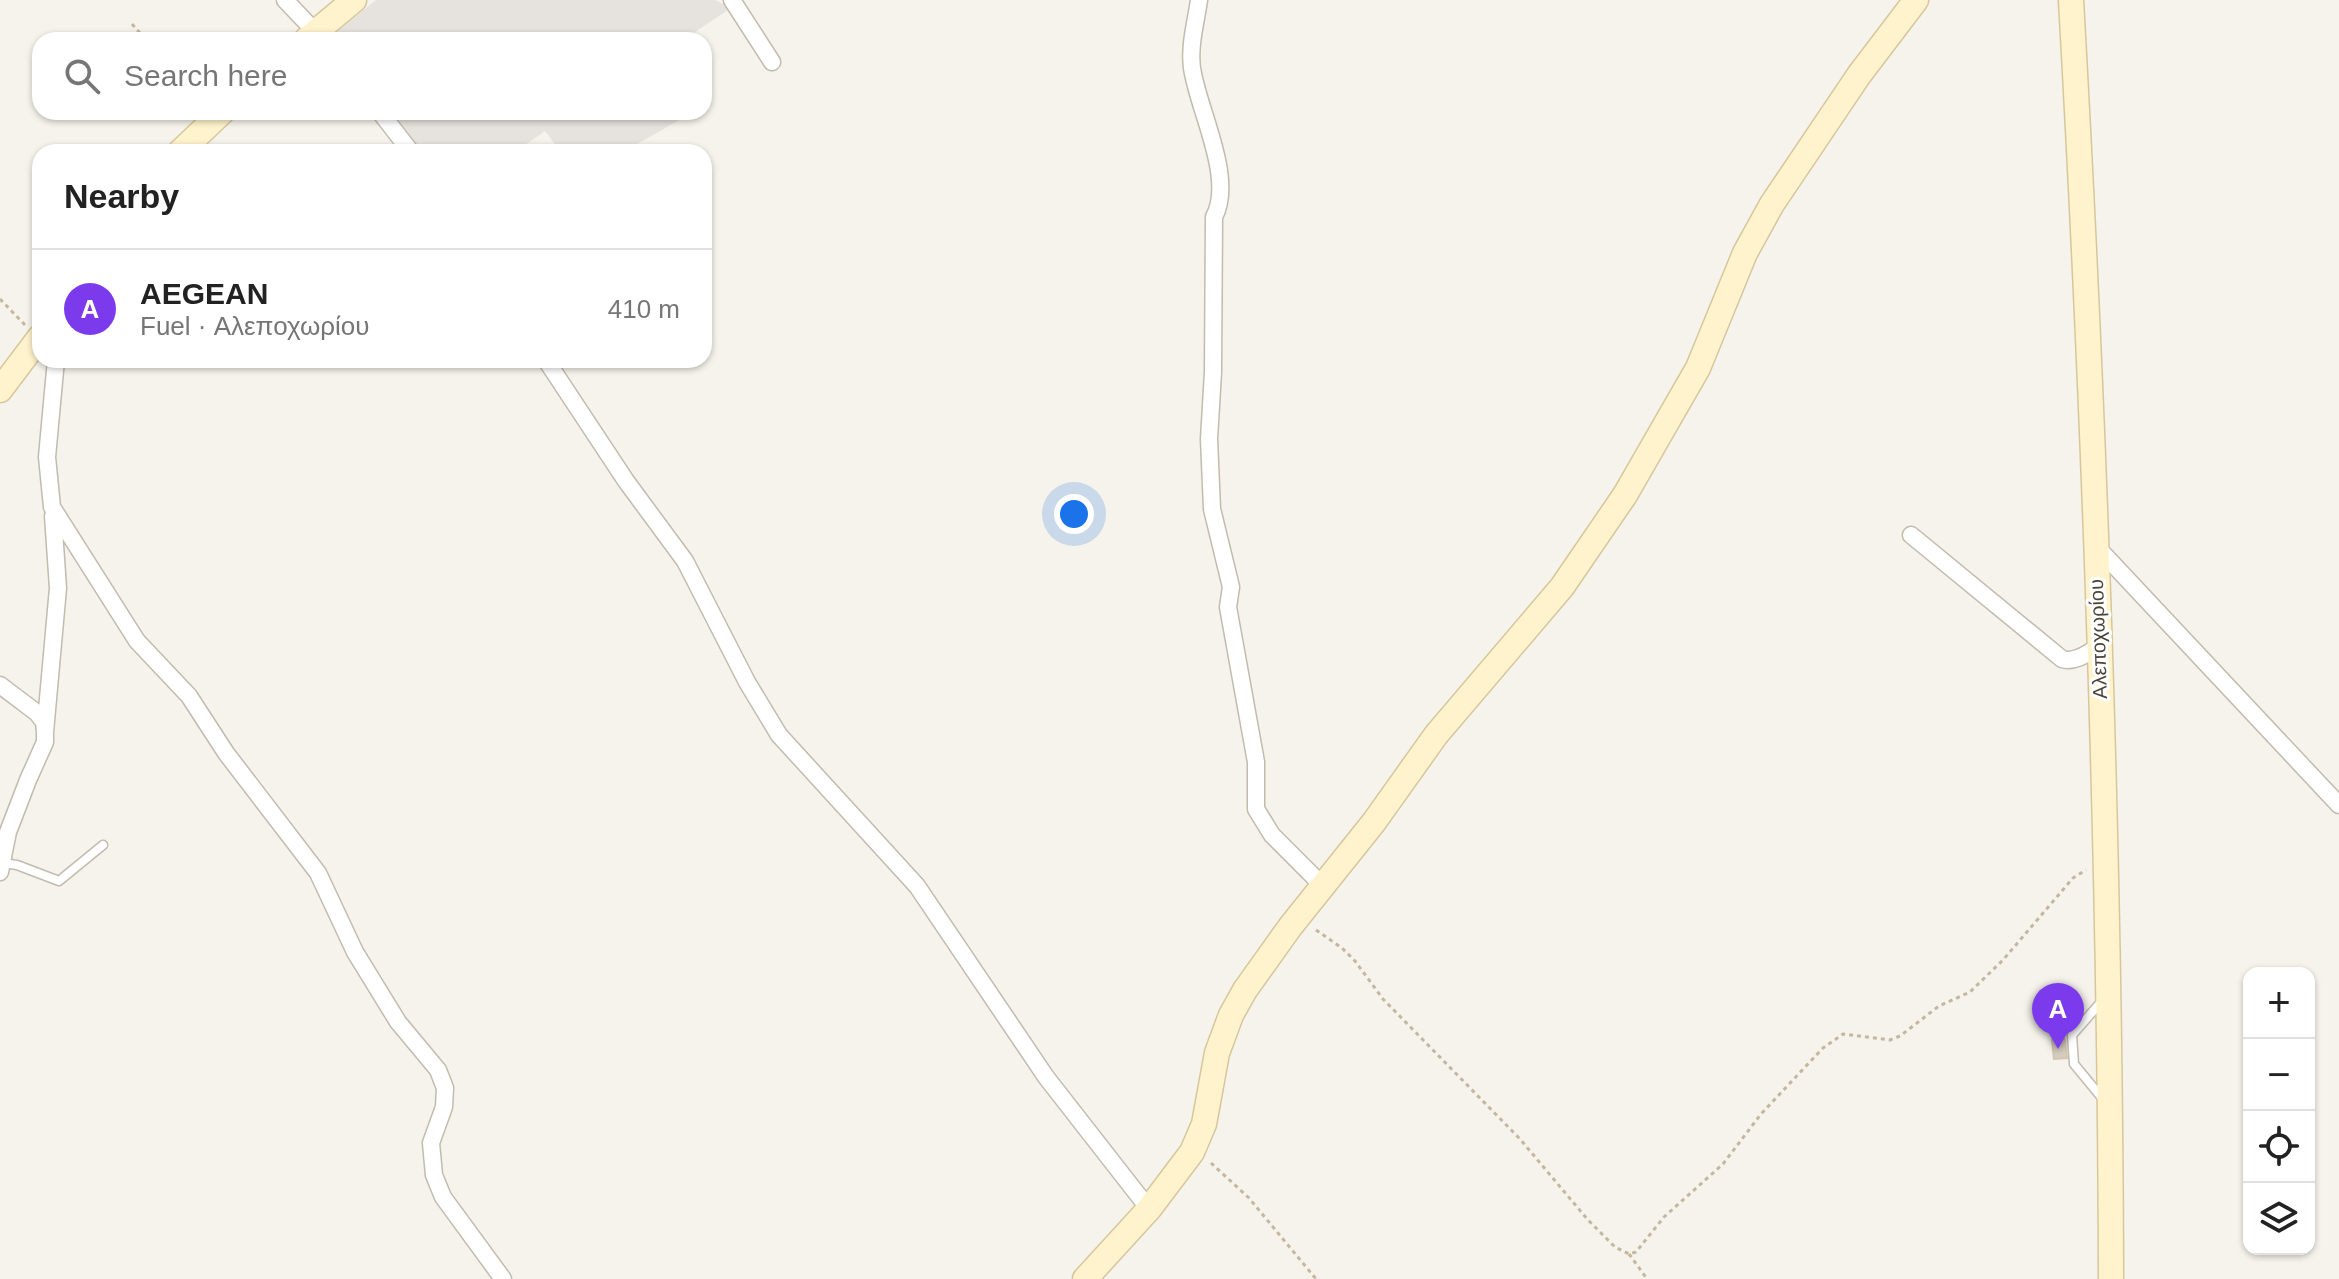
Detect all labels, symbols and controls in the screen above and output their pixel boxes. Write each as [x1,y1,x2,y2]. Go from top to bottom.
search box [32,32,712,120]
icon: search [60,54,104,98]
text: Search here [124,59,287,92]
text: Nearby [64,177,179,215]
text: AEGEAN [140,277,268,310]
text: A [81,294,99,324]
text: 410 m [608,294,680,324]
text: Fuel · Αλεποχωρίου [140,311,369,341]
your location [1054,494,1094,534]
street label: Αλεποχωρίου [2085,579,2111,699]
map controls [2243,967,2315,1255]
button: + [2243,967,2315,1039]
pin: A [2032,983,2084,1049]
button: − [2243,1039,2315,1111]
button: locate [2243,1111,2315,1183]
button: layers [2243,1183,2315,1255]

